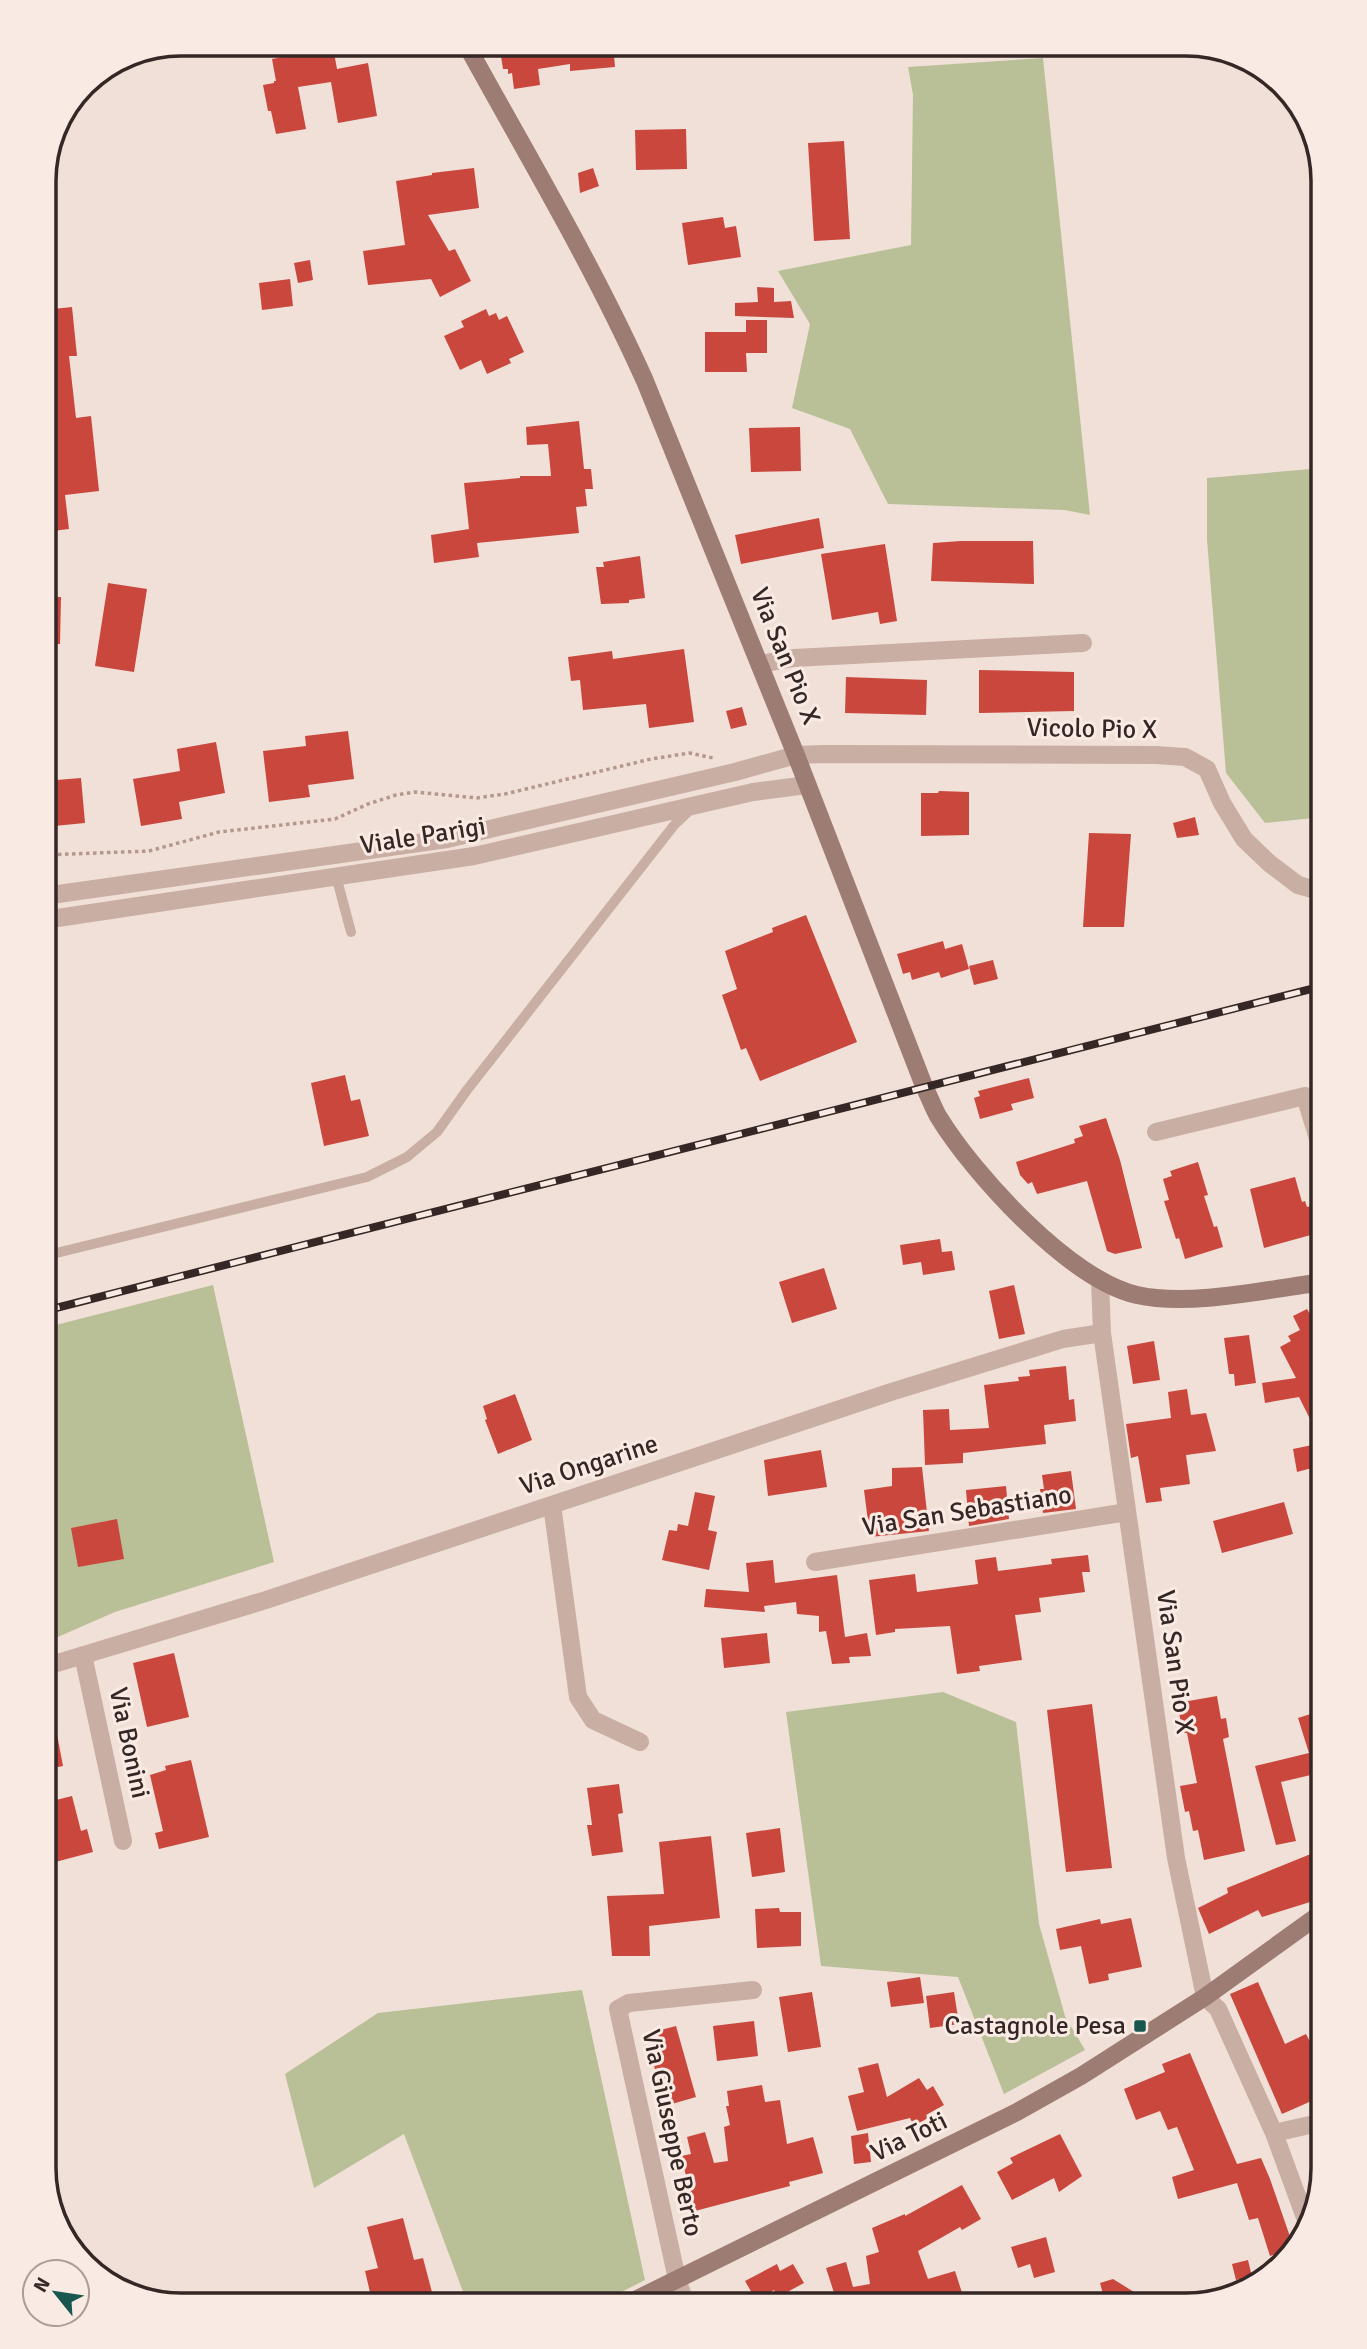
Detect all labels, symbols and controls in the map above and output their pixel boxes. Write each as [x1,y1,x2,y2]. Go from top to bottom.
street label: Via San Pio X [743,583,827,729]
street label: Vicolo Pio X [1026,712,1158,746]
street label: Viale Parigi [358,810,488,862]
street label: Via Ongarine [516,1428,662,1502]
street label: Via San Sebastiano [860,1479,1074,1543]
street label: Via San Pio X [1149,1588,1201,1736]
street label: Via Bonini [102,1685,156,1801]
place label: Castagnole Pesa [945,2010,1126,2042]
marker: Castagnole Pesa [1132,2018,1148,2034]
street label: Via Giuseppe Berto [634,2027,710,2239]
street label: Via Toti [866,2105,952,2169]
north arrow [21,2258,91,2328]
text: N [28,2273,56,2297]

